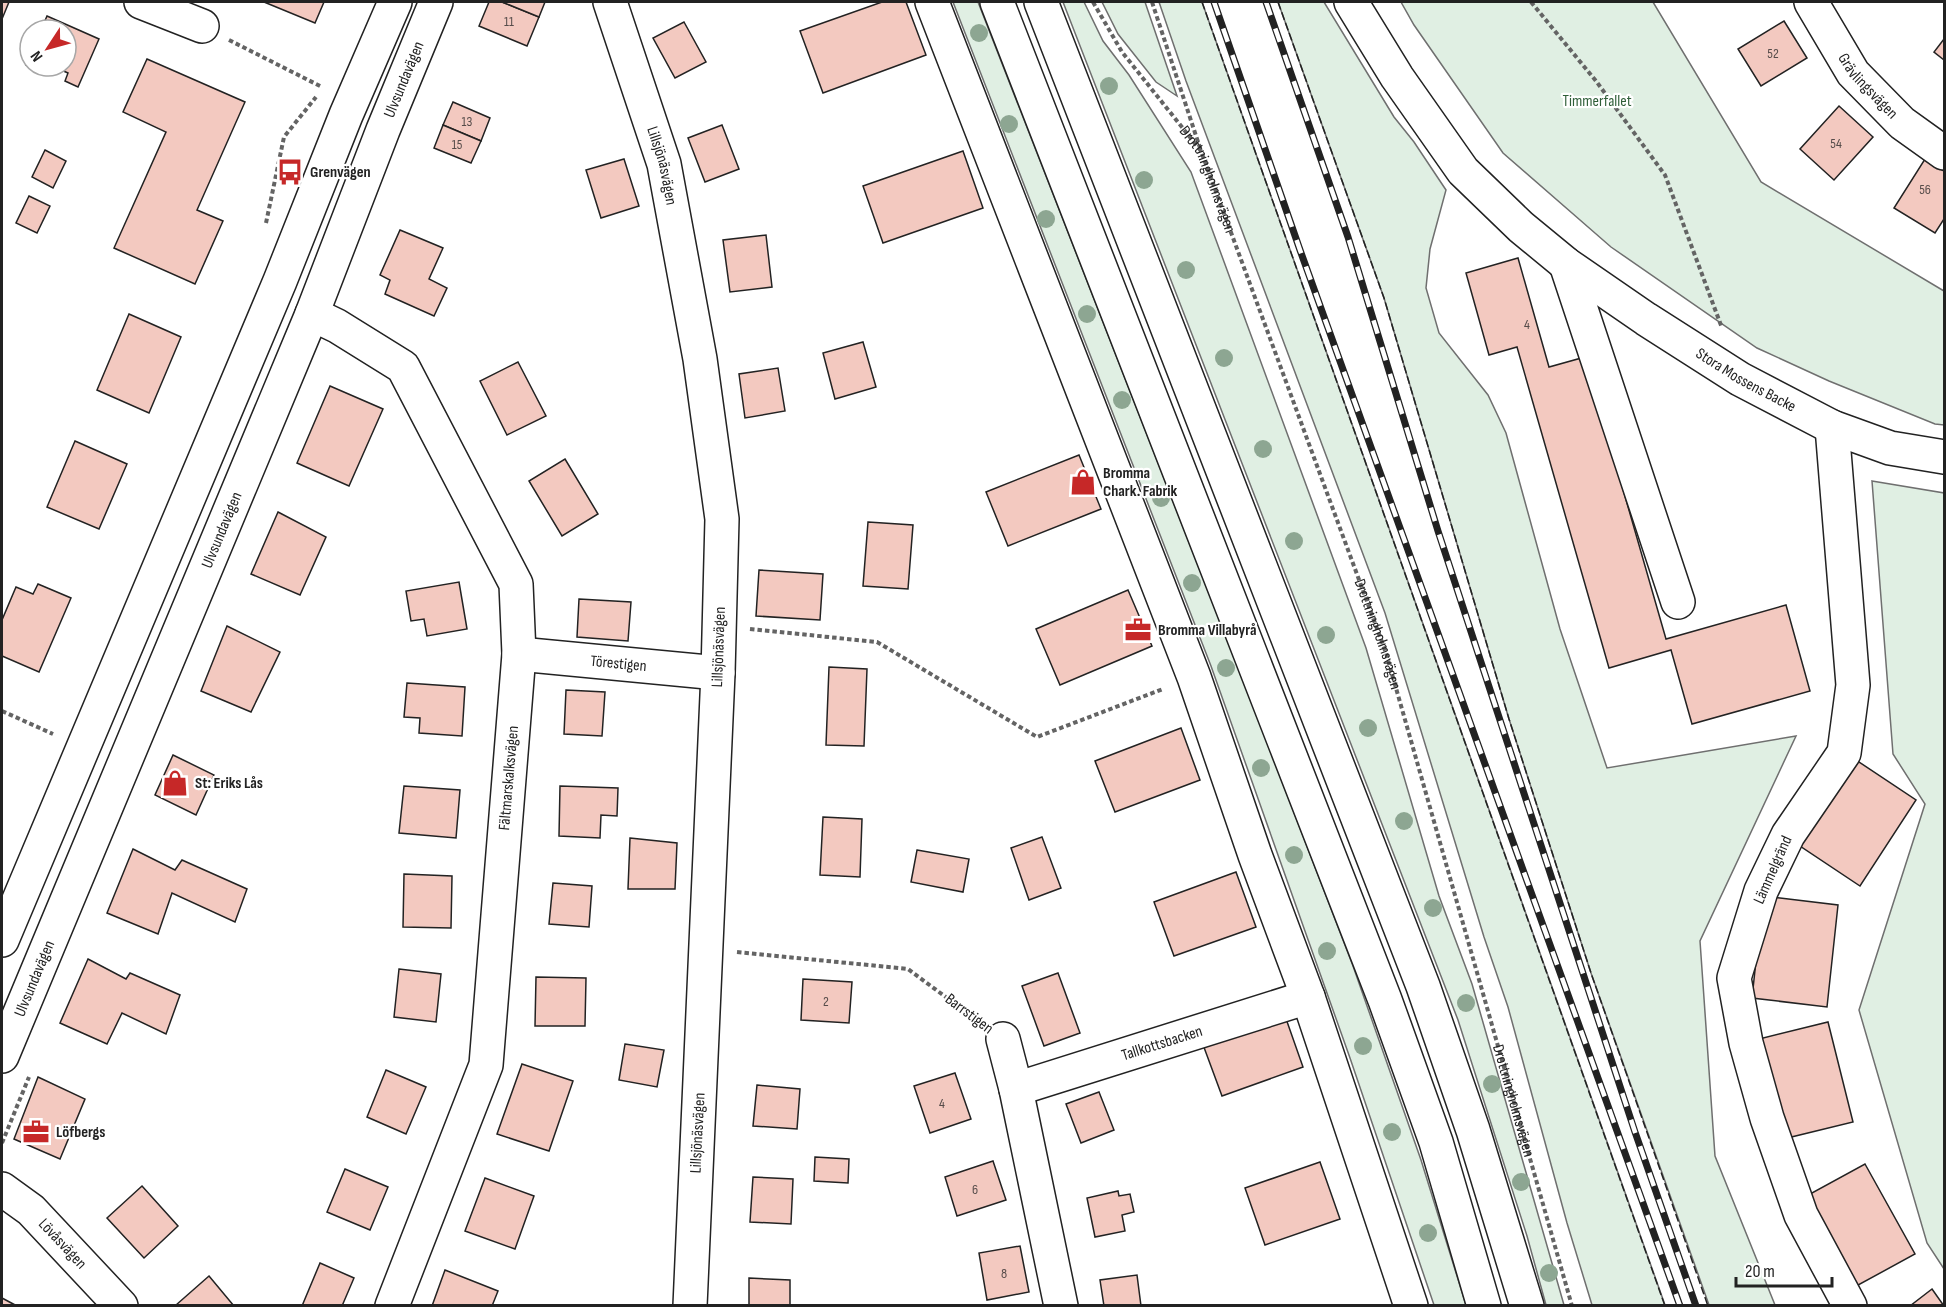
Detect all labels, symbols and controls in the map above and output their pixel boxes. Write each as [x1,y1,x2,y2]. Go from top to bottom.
house number: 11 [504,13,514,30]
north arrow [18,18,78,78]
street label: Ulvsundavägen [380,39,428,121]
house number: 52 [1767,45,1779,62]
text: N [27,47,47,65]
street label: Grävlingsvägen [1834,50,1902,123]
park label: Timmerfallet [1562,92,1632,111]
house number: 13 [462,113,473,130]
street label: Drottningholmsvägen [1175,122,1240,235]
street label: Lillsjönäsvägen [643,124,681,207]
house number: 54 [1830,135,1842,152]
house number: 15 [452,136,463,153]
bus stop icon: Grenvägen [275,157,305,187]
place label: Grenvägen [310,163,371,182]
house number: 56 [1919,181,1931,198]
house number: 4 [1524,316,1530,333]
street label: Stora Mossens Backe [1692,344,1799,416]
place label: Bromma Chark. Fabrik [1103,464,1178,501]
shop icon: Bromma Chark. Fabrik [1068,467,1098,497]
street label: Ulvsundavägen [197,489,246,571]
street label: Drottningholmsvägen [1350,576,1405,692]
street label: Lillsjönäsvägen [708,606,730,688]
office icon: Bromma Villabyrå [1123,615,1153,645]
place label: Bromma Villabyrå [1158,621,1257,640]
street label: Törestigen [590,651,647,676]
street label: Fältmarskalksvägen [495,725,523,831]
shop icon: St: Eriks Lås [160,768,190,798]
place label: St: Eriks Lås [195,774,263,793]
street label: Lämmelgränd [1750,833,1796,907]
street label: Ulvsundavägen [10,937,59,1019]
street label: Barrstigen [941,990,997,1038]
house number: 2 [823,993,829,1010]
street label: Tallkottsbacken [1119,1021,1205,1065]
street label: Drottningholmsvägen [1489,1042,1539,1159]
street label: Lillsjönäsvägen [686,1092,710,1174]
house number: 4 [939,1095,945,1112]
office icon: Löfbergs [21,1117,51,1147]
place label: Löfbergs [56,1123,106,1142]
house number: 6 [972,1181,978,1198]
street label: Lövåsvägen [35,1215,91,1273]
scale bar [1736,1250,1832,1288]
text: 20 m [1745,1261,1775,1282]
house number: 8 [1001,1265,1007,1282]

